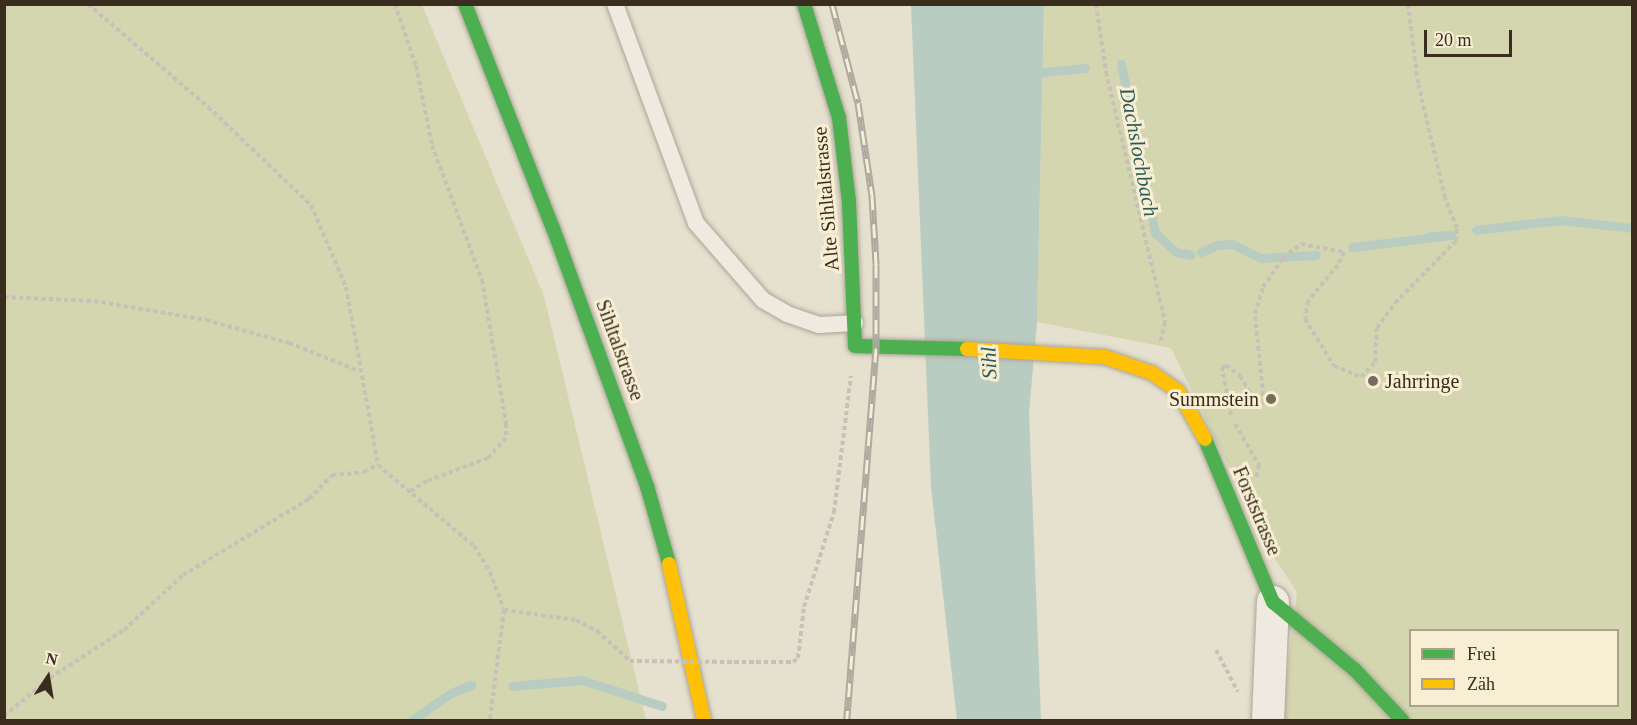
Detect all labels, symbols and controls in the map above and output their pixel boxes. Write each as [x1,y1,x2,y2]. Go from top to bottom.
scale bar [1427,18,1516,56]
text: 20 m [1435,30,1472,50]
water label: Dachslochbach [1114,85,1164,219]
street label: Alte Sihltalstrasse [808,126,844,272]
street label: Sihltalstrasse [591,296,649,404]
water label: Sihl [976,346,1002,380]
place label: Jahrringe [1385,369,1459,393]
marker: Jahrringe [1366,374,1380,388]
place label: Summstein [1169,387,1259,411]
marker: Summstein [1264,392,1278,406]
street label: Forststrasse [1228,463,1286,559]
legend [1409,629,1619,707]
text: Frei [1467,644,1496,664]
north arrow [18,647,78,707]
text: N [44,649,59,668]
text: Zäh [1467,674,1495,694]

